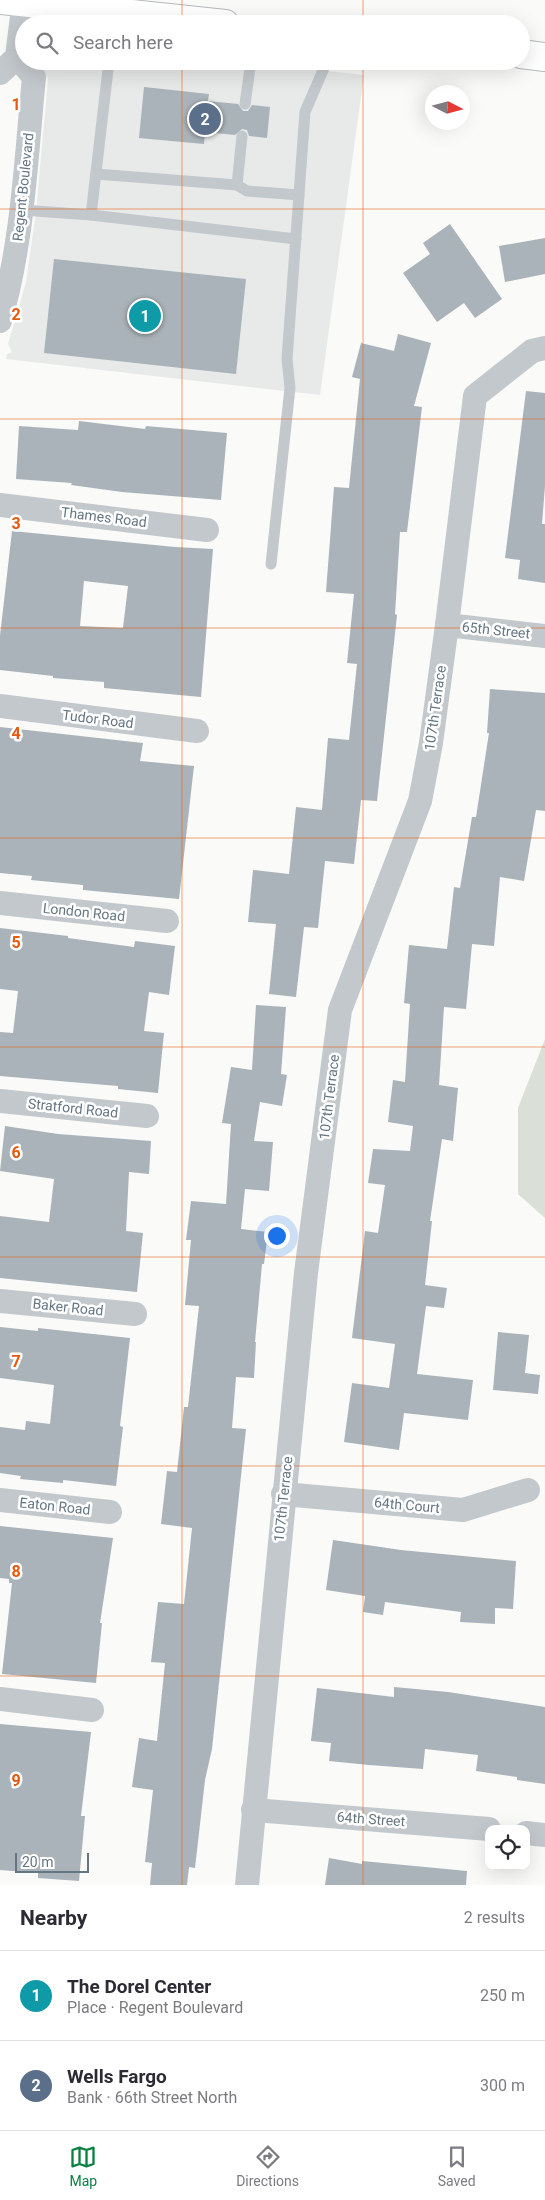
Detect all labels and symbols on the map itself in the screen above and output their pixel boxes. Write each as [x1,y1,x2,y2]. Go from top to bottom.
north arrow [425,85,470,130]
text: 1 [11,95,21,114]
pin: 2 [189,100,221,138]
street label: Regent Boulevard [9,132,37,242]
pin: 1 [129,297,161,335]
text: 2 [11,305,21,324]
street label: Thames Road [60,504,148,530]
text: 3 [11,514,21,533]
street label: 65th Street [461,618,531,642]
street label: 107th Terrace [421,664,449,752]
street label: Tudor Road [61,707,135,731]
text: 4 [11,724,21,743]
street label: London Road [42,900,126,924]
text: 5 [11,933,21,952]
street label: 107th Terrace [316,1053,342,1141]
street label: Stratford Road [27,1095,119,1121]
text: 6 [11,1143,21,1162]
your location [264,1223,290,1249]
street label: Baker Road [32,1295,104,1319]
text: 7 [11,1352,21,1371]
street label: 107th Terrace [271,1456,295,1542]
street label: Eaton Road [19,1494,91,1518]
street label: 64th Court [373,1494,441,1516]
text: 8 [11,1562,21,1581]
text: 9 [11,1771,21,1790]
street label: 64th Street [336,1809,406,1829]
scale bar [15,1850,89,1873]

